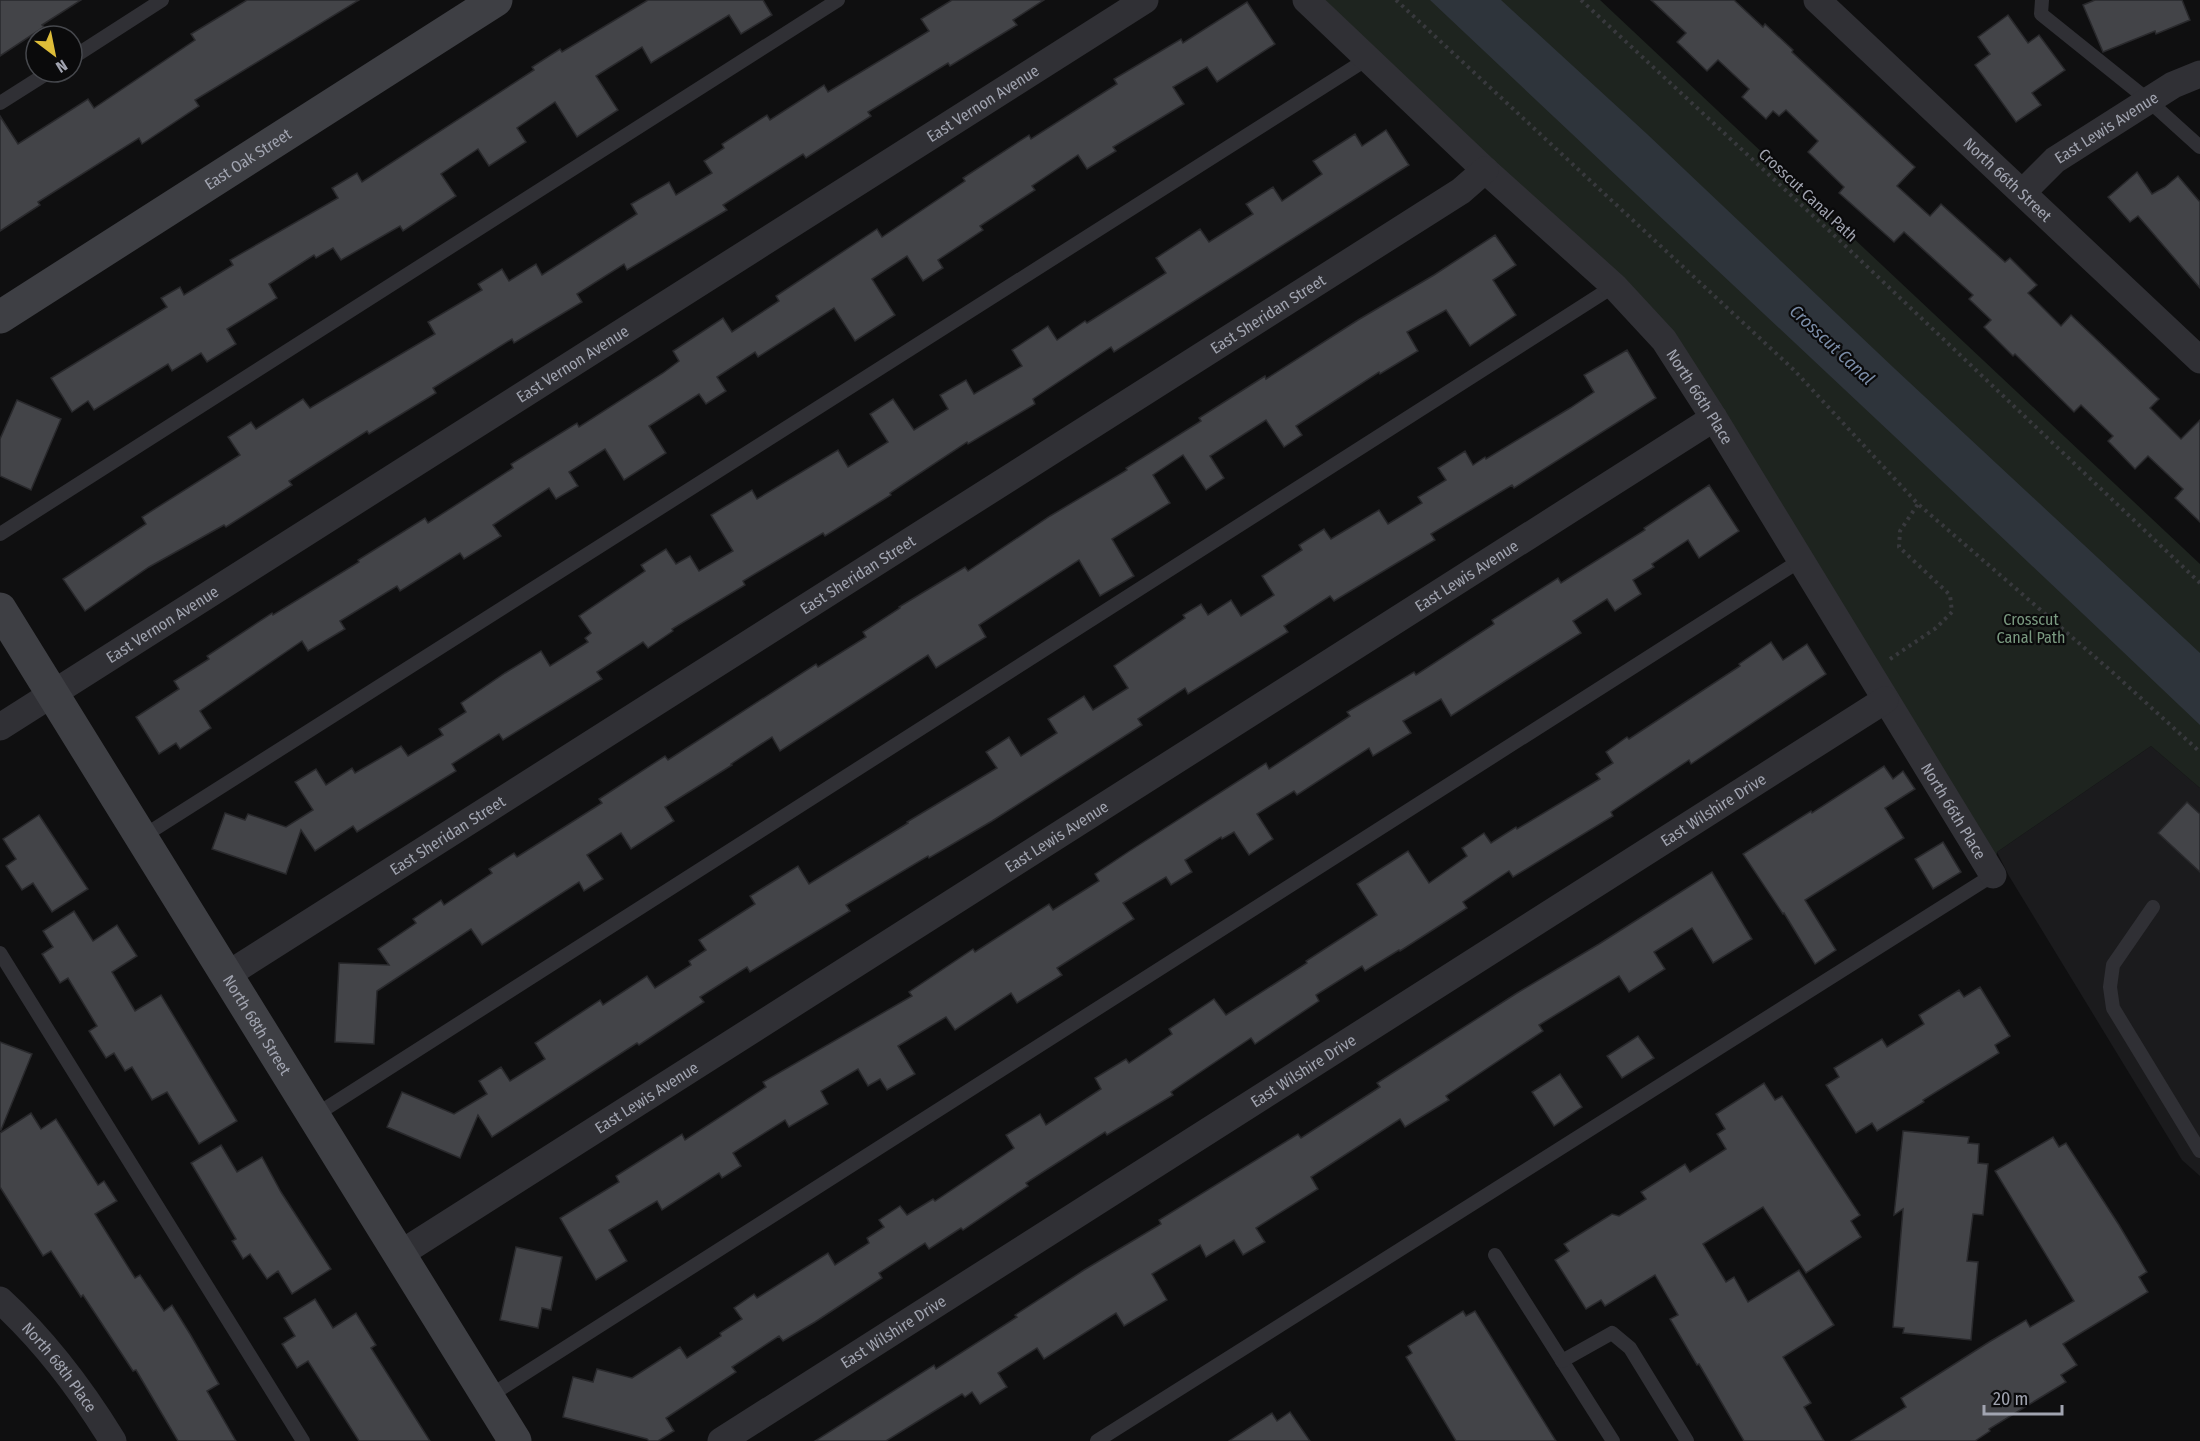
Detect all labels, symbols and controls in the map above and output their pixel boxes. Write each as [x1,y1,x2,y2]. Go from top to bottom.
north arrow [24,24,84,84]
text: N [53,56,71,77]
street label: East Vernon Avenue [923,60,1042,146]
street label: East Lewis Avenue [2051,87,2162,167]
street label: East Oak Street [201,124,295,193]
street label: North 66th Street [1960,134,2056,226]
street label: Crosscut Canal Path [1755,144,1861,246]
street label: East Sheridan Street [1207,270,1330,357]
water label: Crosscut Canal [1785,300,1879,390]
street label: East Vernon Avenue [513,321,632,406]
street label: North 66th Place [1663,345,1737,448]
street label: East Sheridan Street [796,530,919,618]
street label: East Lewis Avenue [1411,536,1522,615]
street label: East Vernon Avenue [102,581,222,667]
park label: Crosscut Canal Path [1997,610,2065,647]
street label: North 66th Place [1917,759,1991,863]
street label: East Wilshire Drive [1657,769,1769,850]
street label: East Sheridan Street [386,791,509,879]
street label: East Lewis Avenue [1001,796,1112,876]
street label: North 68th Street [219,971,296,1079]
street label: East Wilshire Drive [1247,1030,1359,1111]
street label: East Lewis Avenue [591,1057,702,1137]
street label: East Wilshire Drive [837,1291,949,1372]
street label: North 68th Place [18,1318,101,1416]
scale bar [1984,1378,2062,1416]
text: 20 m [1993,1388,2028,1410]

